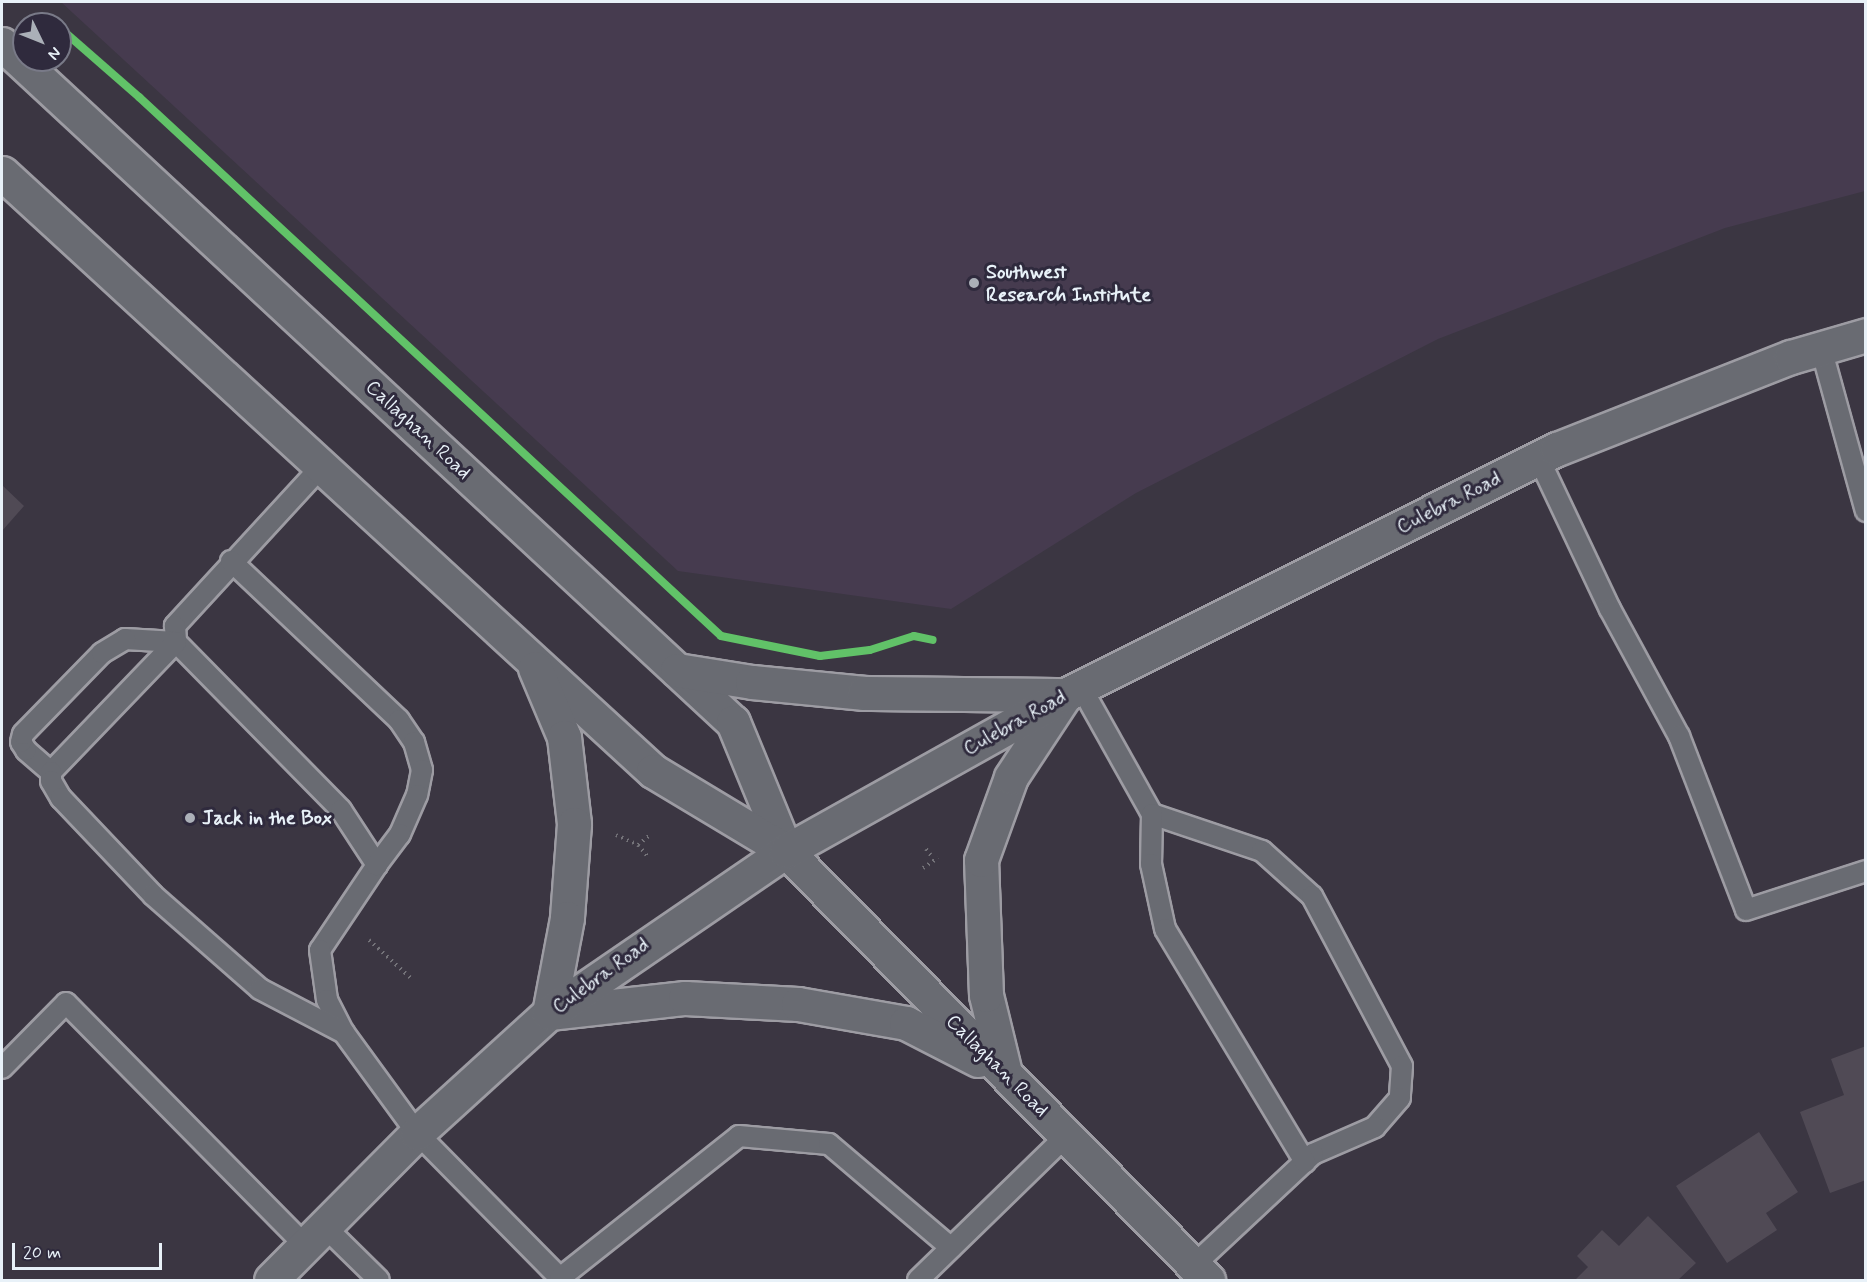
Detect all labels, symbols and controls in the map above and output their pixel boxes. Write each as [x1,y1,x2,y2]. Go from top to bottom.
north arrow [12,12,72,72]
text: N [43,42,65,64]
place label: Southwest Research Institute [986,260,1151,307]
marker: Southwest Research Institute [967,276,981,290]
street label: Callaghan Road [360,375,476,485]
street label: Culebra Road [1393,466,1505,540]
street label: Culebra Road [959,685,1071,761]
place label: Jack in the Box [202,806,332,830]
marker: Jack in the Box [183,811,197,825]
street label: Culebra Road [548,933,654,1019]
street label: Callaghan Road [941,1010,1053,1122]
scale bar [15,1231,165,1269]
text: 20 m [23,1241,61,1265]

